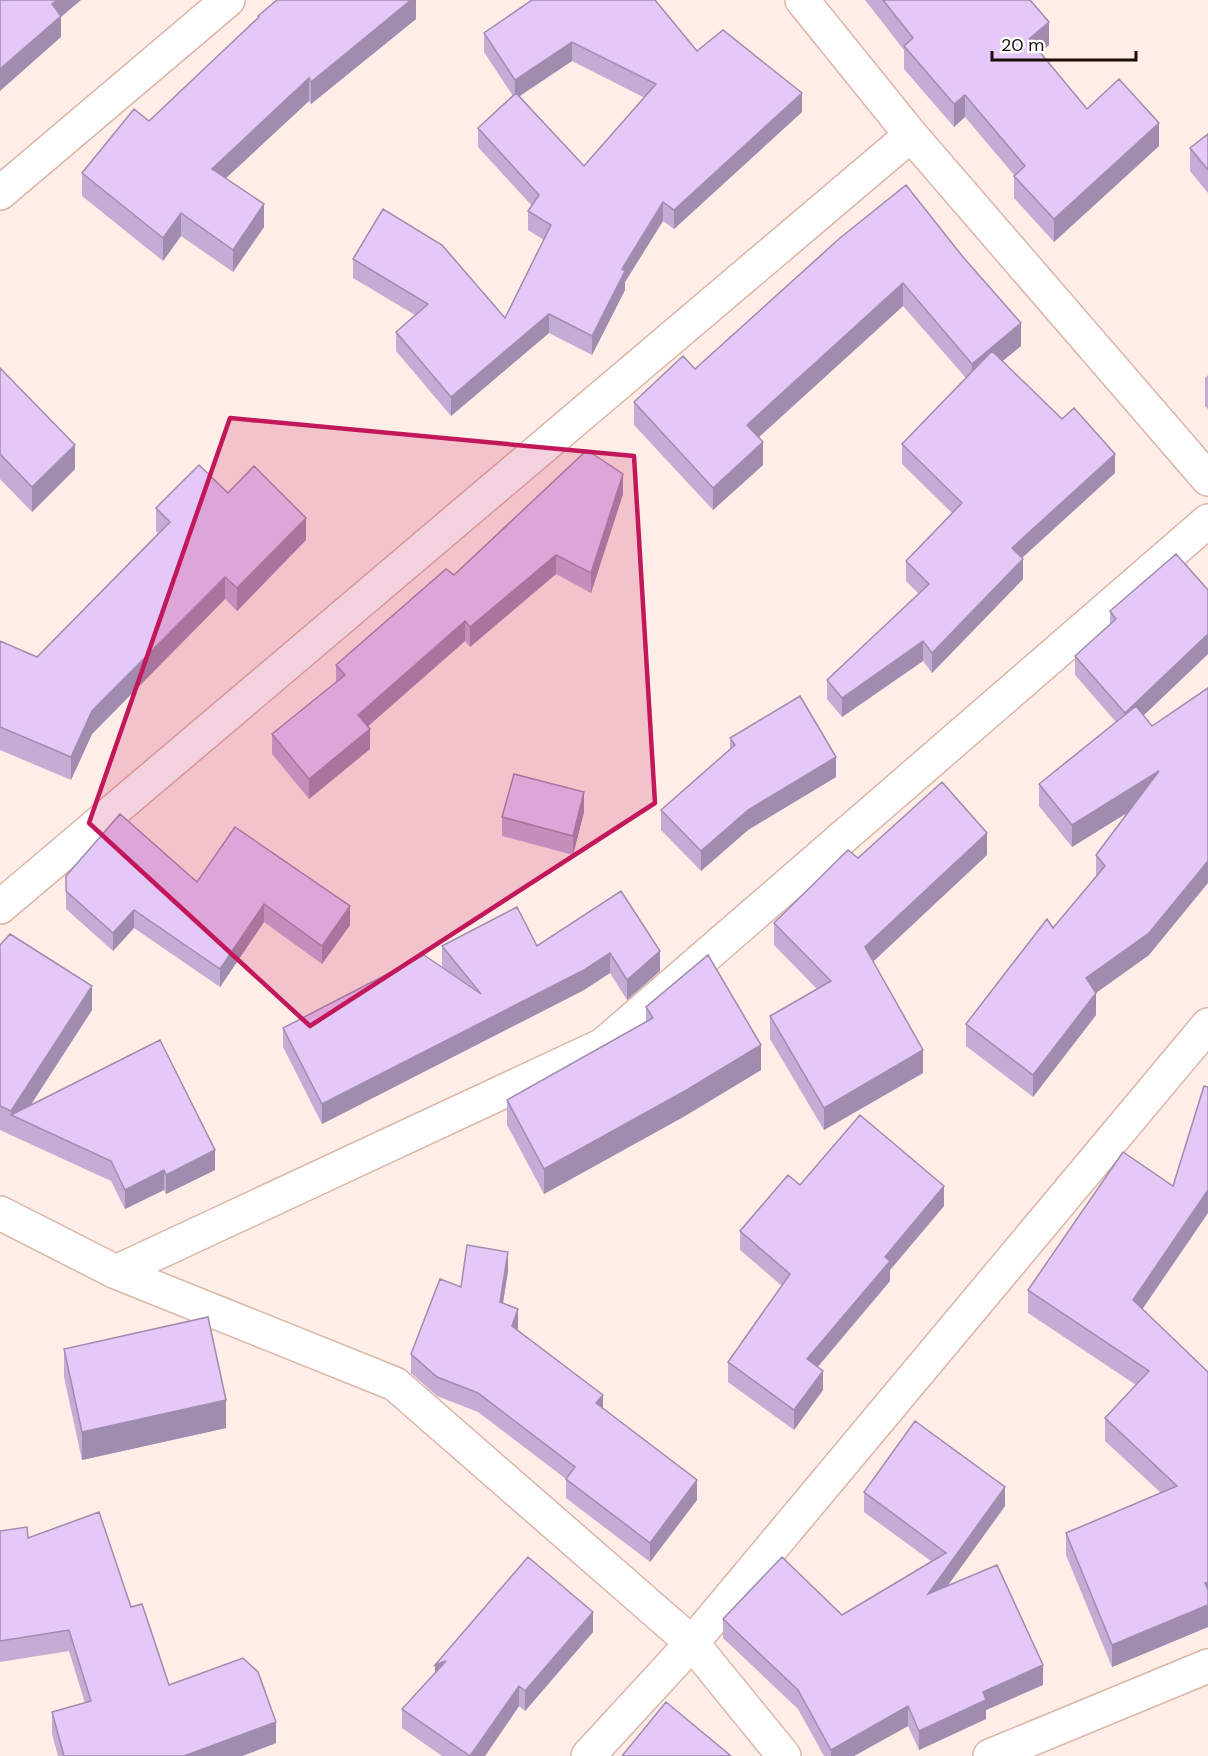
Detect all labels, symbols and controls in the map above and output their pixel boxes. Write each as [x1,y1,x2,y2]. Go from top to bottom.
scale bar [992,24,1136,62]
text: 20 m [1001,33,1044,57]

